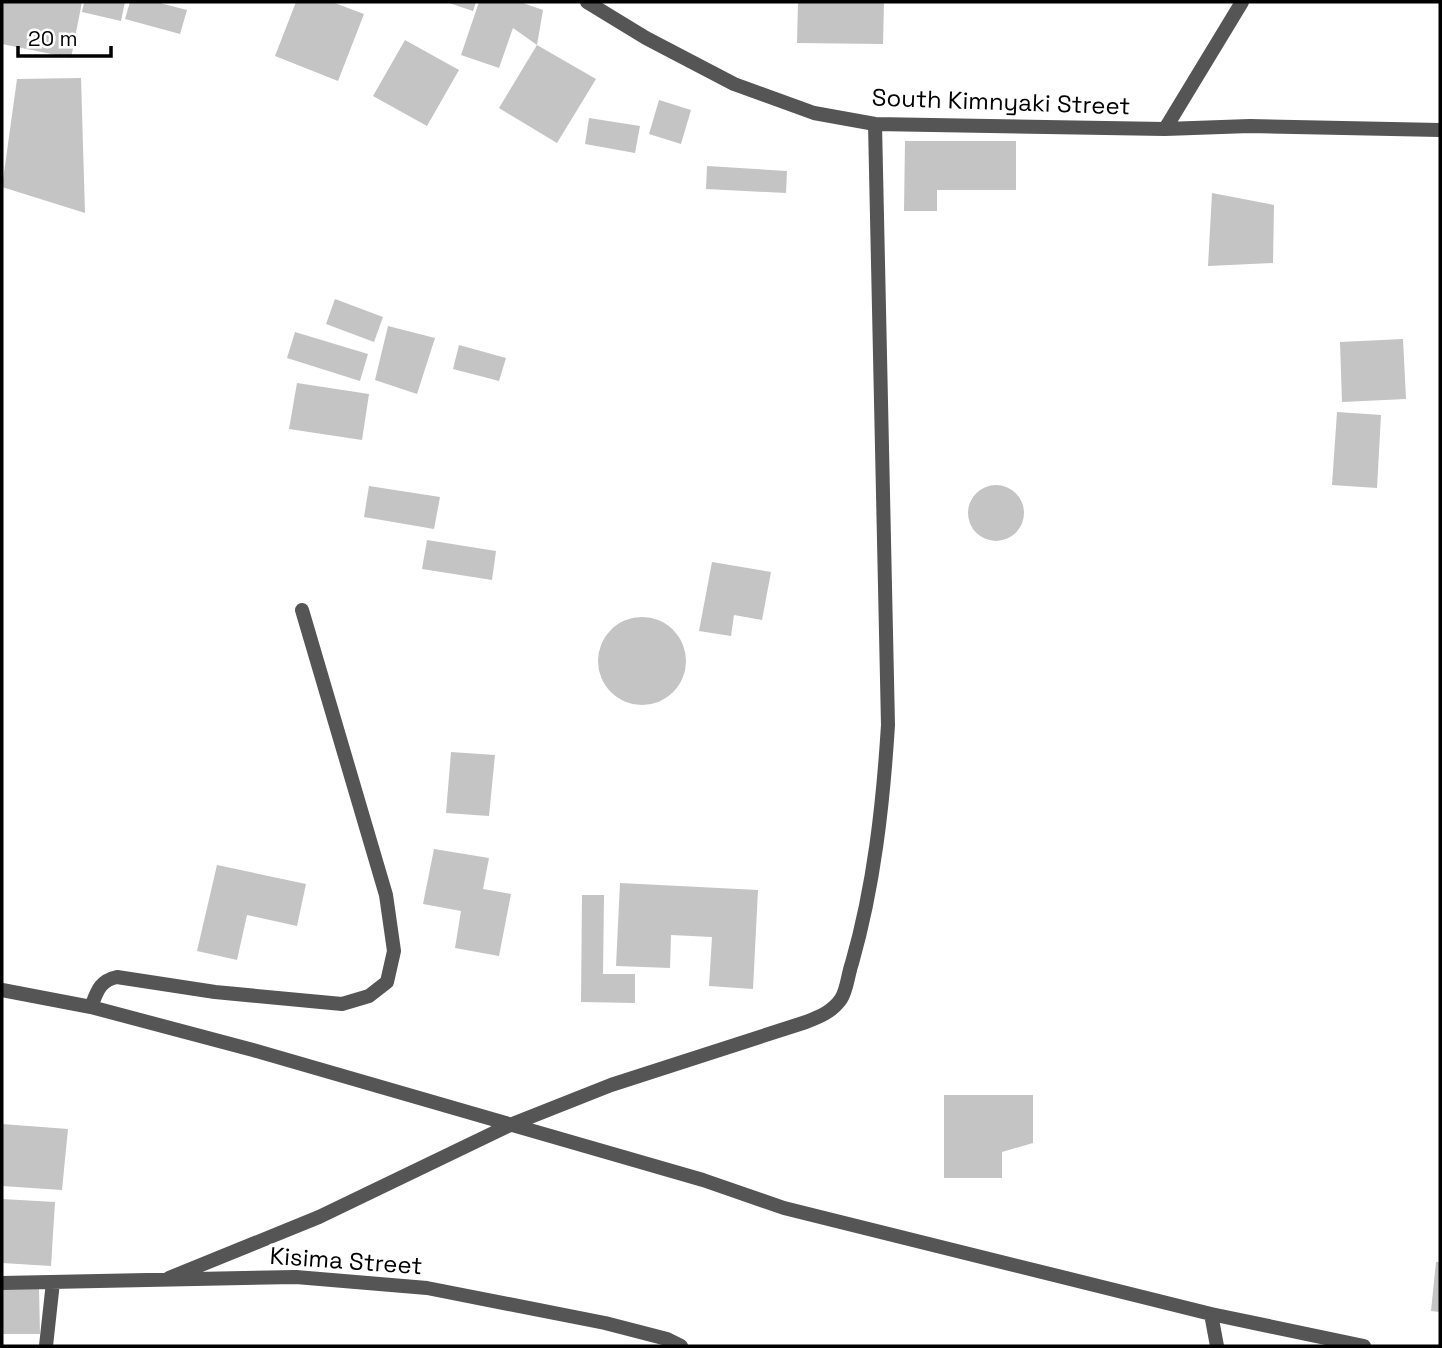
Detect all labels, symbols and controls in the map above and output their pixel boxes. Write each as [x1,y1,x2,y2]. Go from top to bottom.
scale bar [18,14,110,58]
text: 20 m [28,25,78,52]
street label: South Kimnyaki Street [871,81,1131,122]
street label: Kisima Street [269,1240,423,1281]

